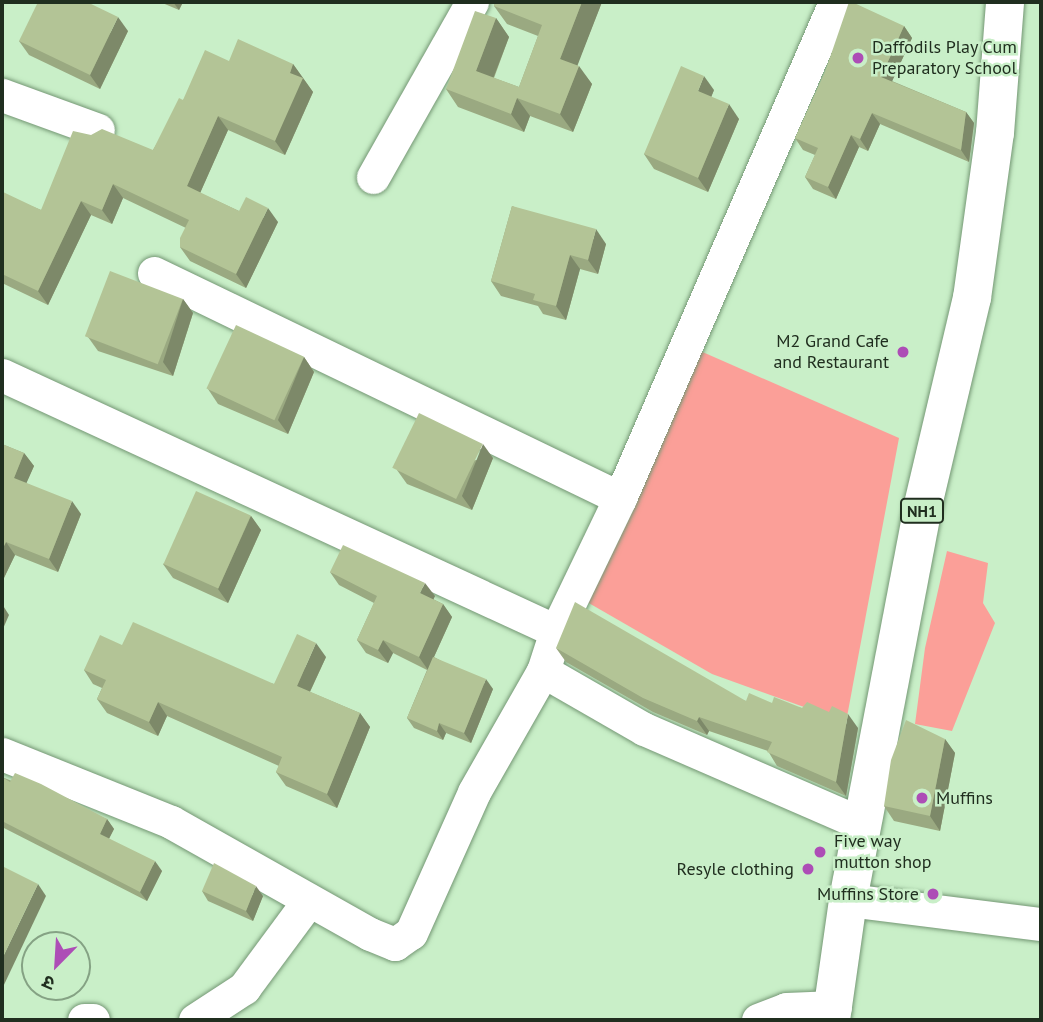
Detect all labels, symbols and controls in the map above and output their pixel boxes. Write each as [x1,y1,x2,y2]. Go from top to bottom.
place label: Daffodils Play Cum Preparatory School [872,37,1018,80]
marker: Daffodils Play Cum Preparatory School [850,50,866,66]
place label: M2 Grand Cafe and Restaurant [773,331,889,374]
marker: M2 Grand Cafe and Restaurant [895,344,911,360]
road number: NH1 [899,498,945,524]
place label: Muffins [936,787,993,809]
marker: Muffins [914,790,930,806]
place label: Five way mutton shop [834,831,931,874]
marker: Five way mutton shop [812,844,828,860]
place label: Resyle clothing [677,858,794,880]
marker: Resyle clothing [800,861,816,877]
place label: Muffins Store [817,883,919,905]
marker: Muffins Store [925,886,941,902]
north arrow [21,931,91,1001]
text: उ [38,970,58,997]

